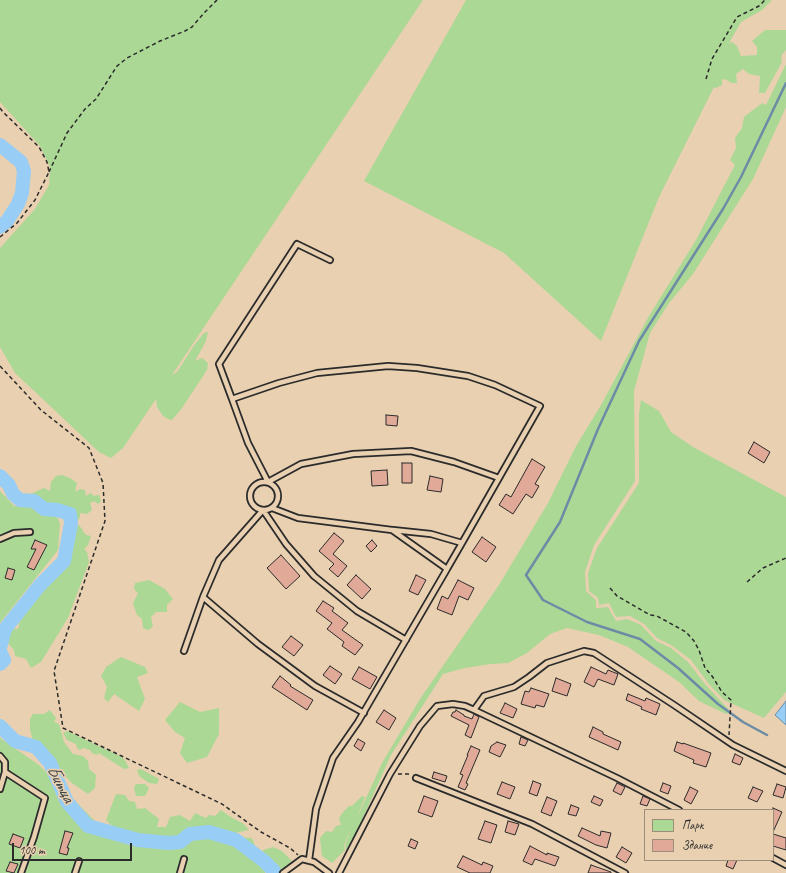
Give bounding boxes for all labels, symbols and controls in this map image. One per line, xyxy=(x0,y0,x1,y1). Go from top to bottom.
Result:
water label: Битца xyxy=(41,762,79,806)
legend xyxy=(644,809,774,861)
text: Парк xyxy=(682,817,703,833)
scale bar xyxy=(14,835,134,861)
text: Здание xyxy=(682,837,712,853)
text: 100 m xyxy=(19,842,45,858)

